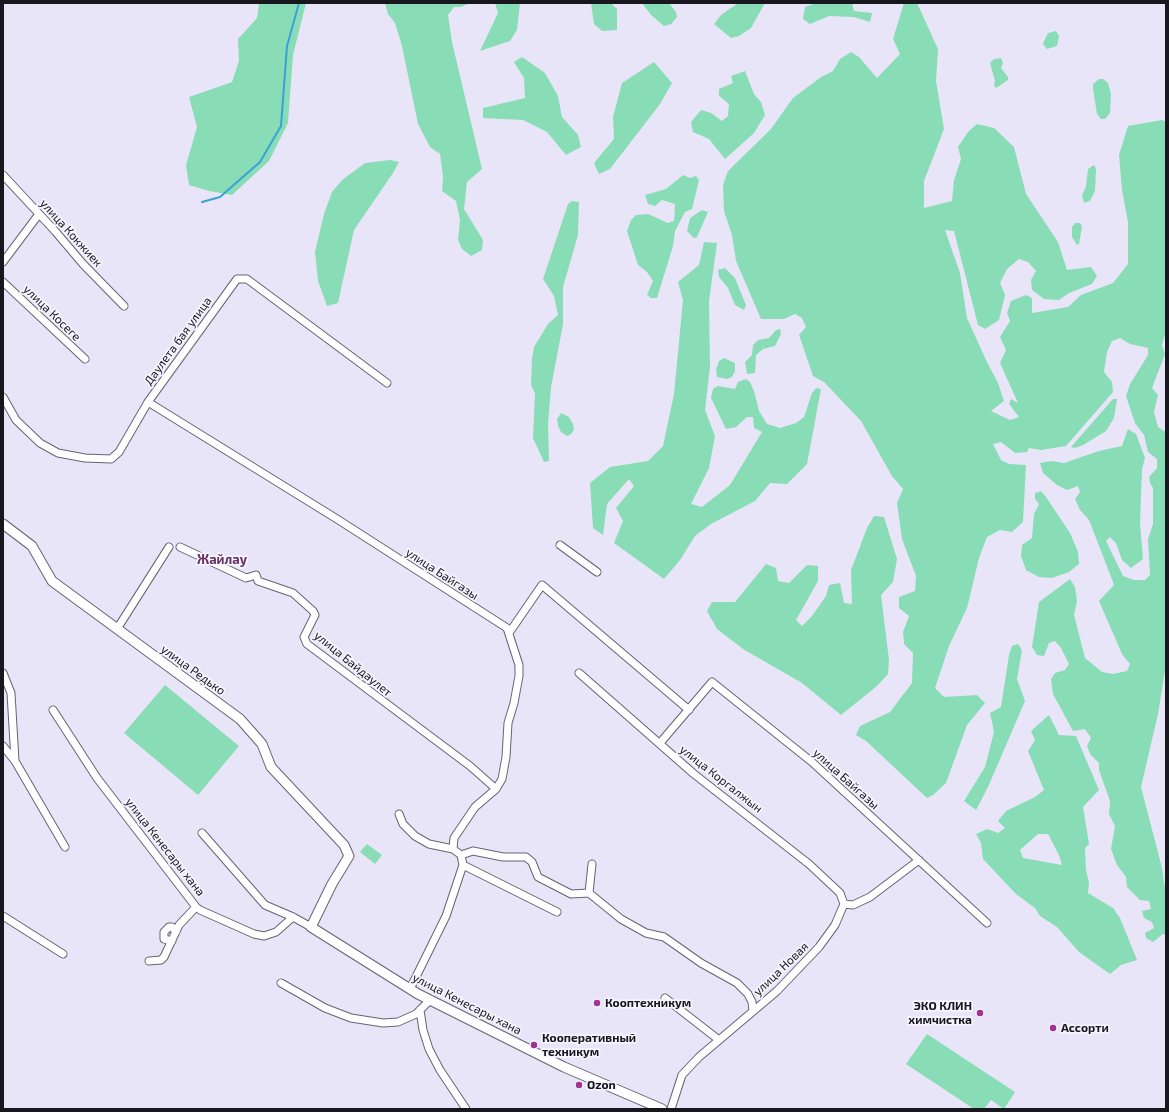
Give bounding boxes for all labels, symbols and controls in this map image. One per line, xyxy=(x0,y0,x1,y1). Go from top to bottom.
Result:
street label: улица Кокжиек xyxy=(37,196,105,270)
street label: улица Косеге xyxy=(20,282,84,344)
street label: Даулета бая улица xyxy=(141,294,215,388)
street label: улица Байгазы xyxy=(403,545,481,603)
district label: Жайлау xyxy=(197,552,247,568)
street label: улица Байдаулет xyxy=(311,628,395,700)
street label: улица Редько xyxy=(158,642,228,698)
street label: улица Коргалжын xyxy=(677,742,765,816)
street label: улица Байгазы xyxy=(810,746,882,812)
street label: улица Кенесары хана xyxy=(122,795,208,899)
street label: улица Новая xyxy=(751,939,811,999)
street label: улица Кенесары хана xyxy=(410,970,524,1038)
place label: Кооптехникум xyxy=(605,996,691,1010)
marker: Кооптехникум xyxy=(592,998,602,1008)
place label: ЭКО КЛИН химчистка xyxy=(908,999,972,1027)
marker: ЭКО КЛИН химчистка xyxy=(975,1008,985,1018)
place label: Ассорти xyxy=(1061,1021,1109,1035)
marker: Ассорти xyxy=(1048,1023,1058,1033)
place label: Кооперативный техникум xyxy=(542,1031,636,1059)
marker: Кооперативный техникум xyxy=(529,1040,539,1050)
place label: Ozon xyxy=(587,1078,616,1092)
marker: Ozon xyxy=(574,1080,584,1090)

